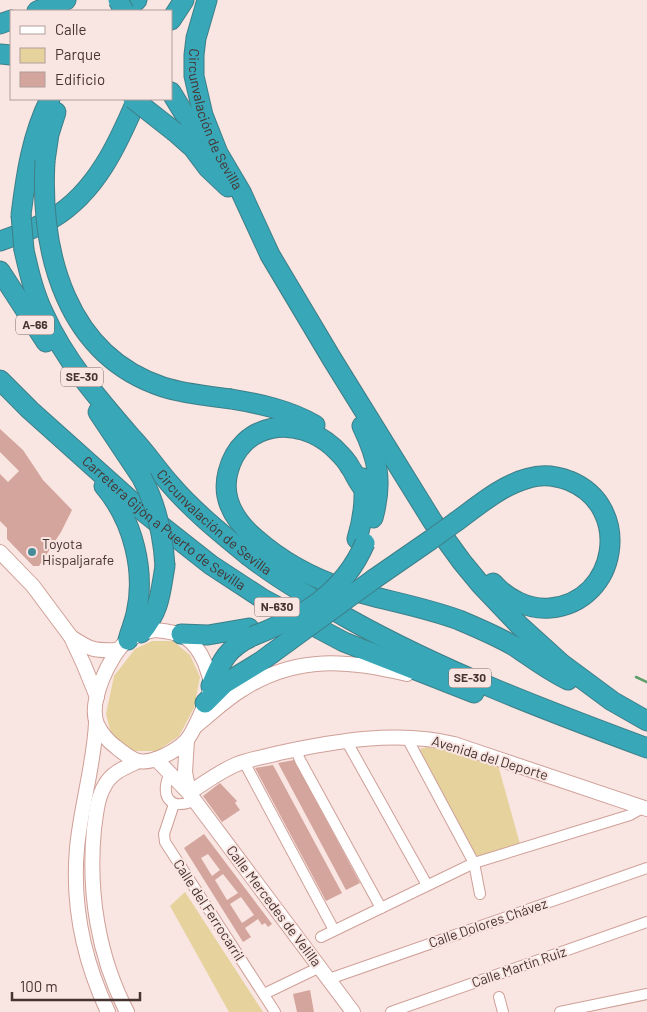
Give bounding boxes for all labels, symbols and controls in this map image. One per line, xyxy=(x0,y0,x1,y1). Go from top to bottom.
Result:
legend xyxy=(10,10,172,100)
text: Calle xyxy=(55,20,87,38)
text: Parque xyxy=(55,45,101,63)
street label: Circunvalación de Sevilla xyxy=(186,48,247,192)
text: Edificio xyxy=(55,70,105,88)
road number: A-66 xyxy=(16,316,54,334)
road number: SE-30 xyxy=(61,368,103,387)
street label: Carretera Gijón a Puerto de Sevilla xyxy=(79,452,249,593)
street label: Circunvalación de Sevilla xyxy=(153,466,275,578)
place label: Toyota Hispaljarafe xyxy=(42,535,114,568)
marker: Toyota Hispaljarafe xyxy=(26,546,38,558)
road number: N-630 xyxy=(254,598,300,616)
road number: SE-30 xyxy=(449,668,491,688)
street label: Avenida del Deporte xyxy=(430,732,550,783)
street label: Calle Mercedes de Velilla xyxy=(223,842,326,970)
street label: Calle del Ferrocarril xyxy=(170,856,249,964)
street label: Calle Dolores Chávez xyxy=(426,894,549,951)
street label: Calle Martín Ruiz xyxy=(469,942,568,991)
scale bar xyxy=(12,970,140,1002)
text: 100 m xyxy=(20,977,58,995)

